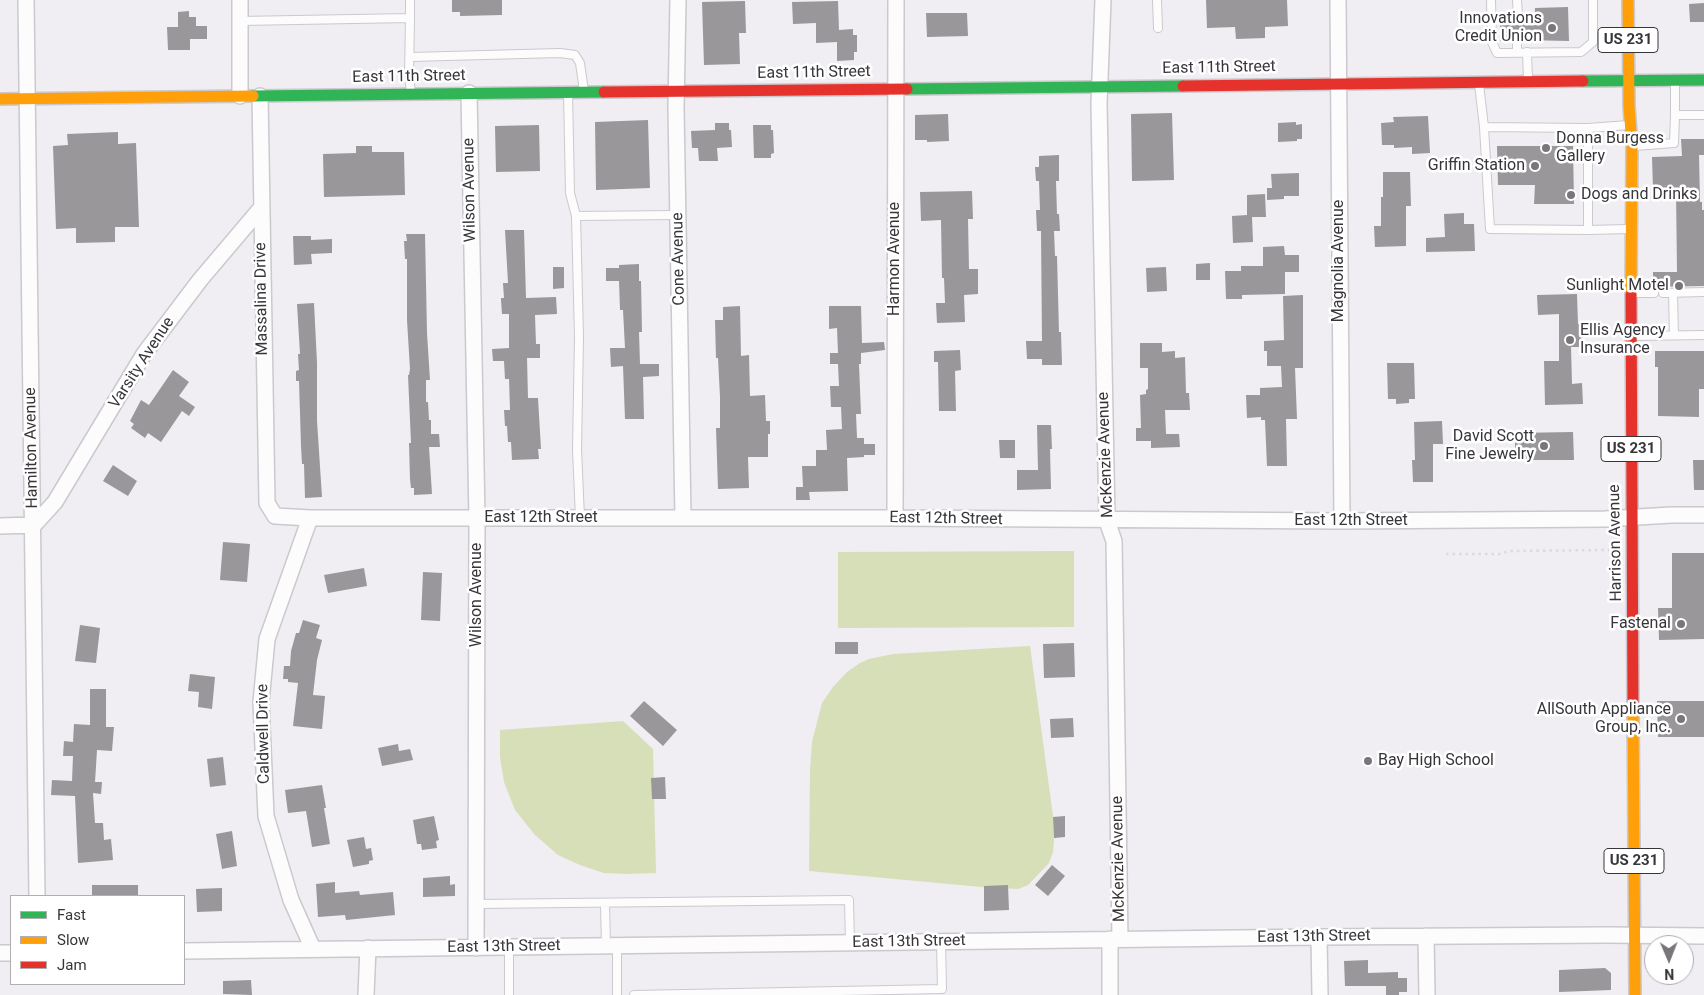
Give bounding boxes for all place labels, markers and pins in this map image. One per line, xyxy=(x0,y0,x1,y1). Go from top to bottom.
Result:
place label: Innovations Credit Union xyxy=(1455,9,1542,47)
marker: Innovations Credit Union xyxy=(1546,22,1558,34)
place label: Donna Burgess Gallery xyxy=(1556,129,1664,167)
marker: Donna Burgess Gallery xyxy=(1540,142,1552,154)
place label: Griffin Station xyxy=(1428,156,1525,176)
marker: Griffin Station xyxy=(1529,160,1541,172)
place label: Dogs and Drinks xyxy=(1581,185,1697,205)
marker: Dogs and Drinks xyxy=(1565,189,1577,201)
place label: Sunlight Motel xyxy=(1566,276,1669,296)
marker: Sunlight Motel xyxy=(1673,280,1685,292)
place label: Ellis Agency Insurance xyxy=(1580,321,1666,359)
marker: Ellis Agency Insurance xyxy=(1564,334,1576,346)
place label: David Scott Fine Jewelry xyxy=(1445,427,1534,465)
marker: David Scott Fine Jewelry xyxy=(1538,440,1550,452)
place label: Fastenal xyxy=(1610,614,1671,634)
marker: Fastenal xyxy=(1675,618,1687,630)
place label: AllSouth Appliance Group, Inc. xyxy=(1537,700,1671,738)
marker: AllSouth Appliance Group, Inc. xyxy=(1675,713,1687,725)
place label: Bay High School xyxy=(1378,751,1494,771)
marker: Bay High School xyxy=(1362,755,1374,767)

